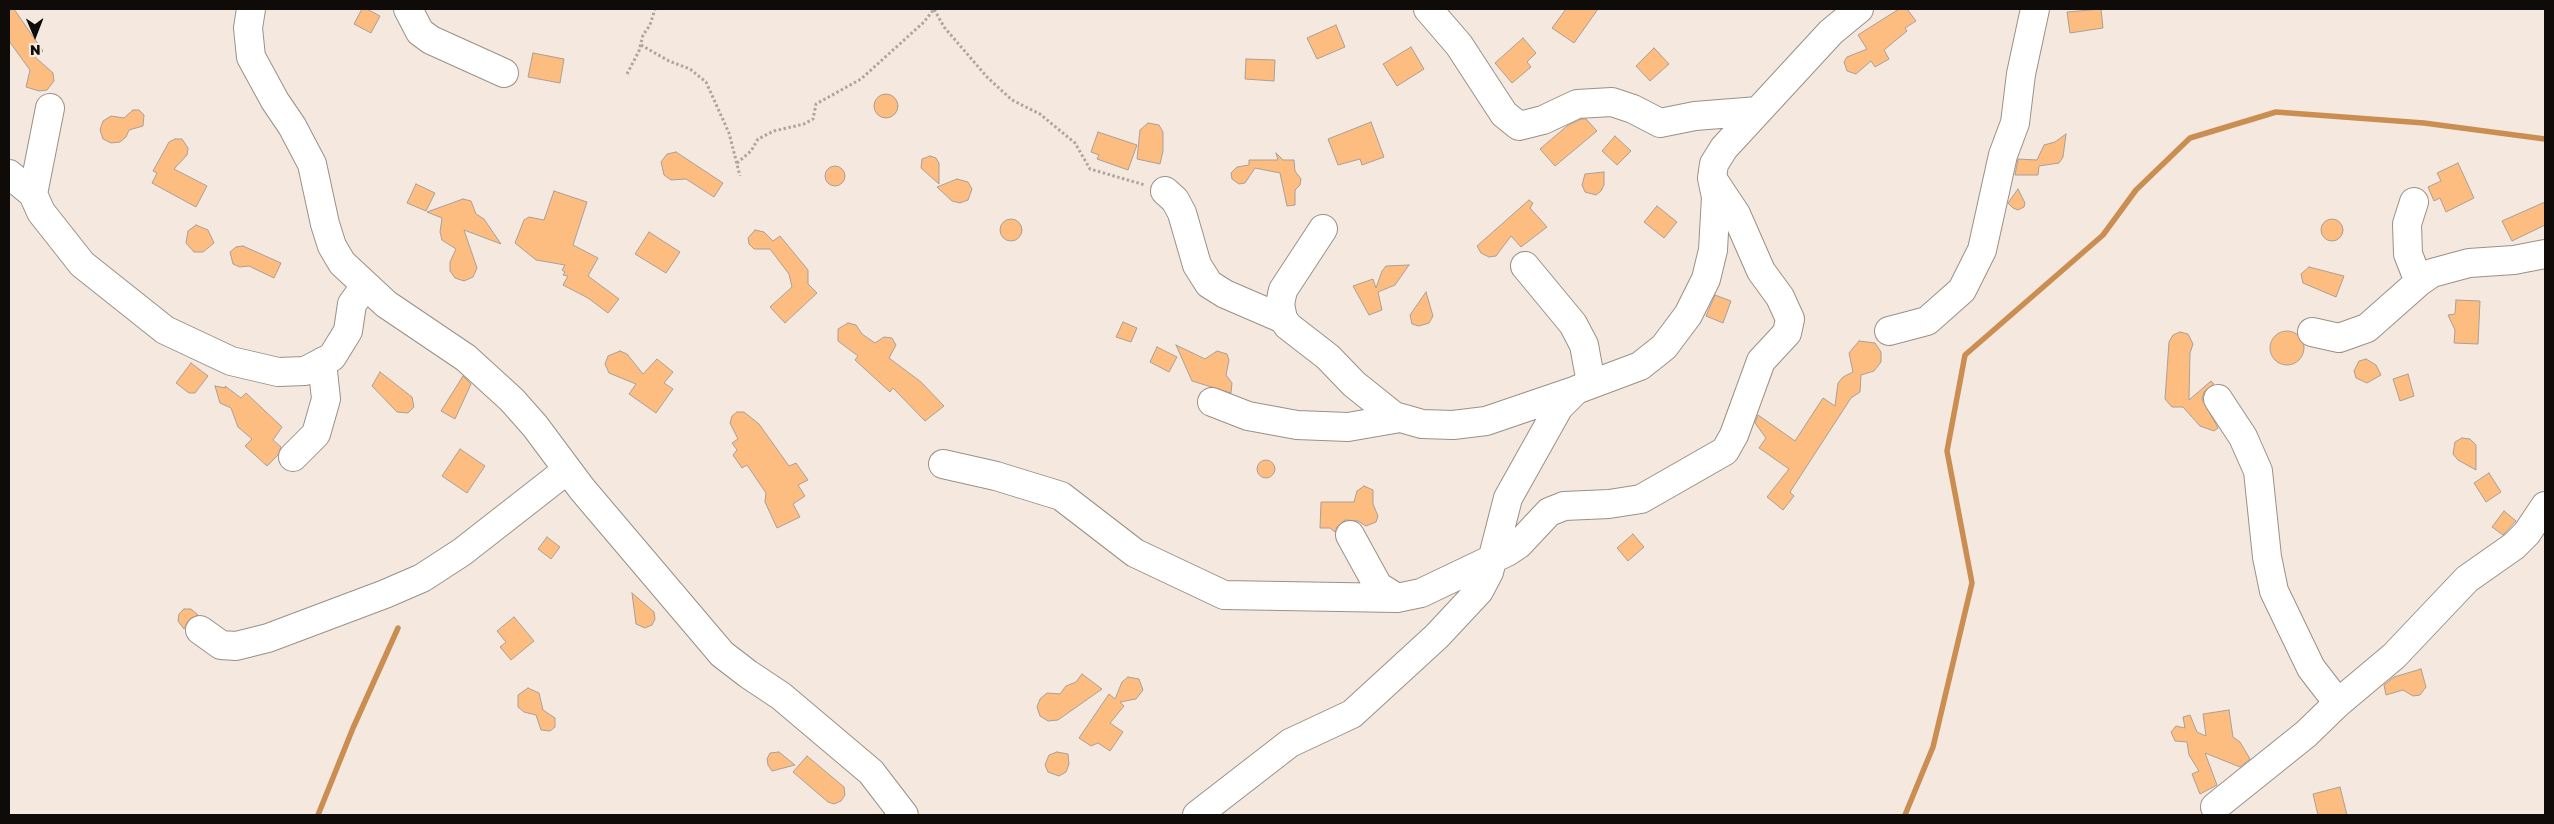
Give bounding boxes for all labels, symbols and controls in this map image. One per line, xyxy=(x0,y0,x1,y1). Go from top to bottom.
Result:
north arrow xyxy=(10,10,60,60)
text: N xyxy=(30,42,41,59)

